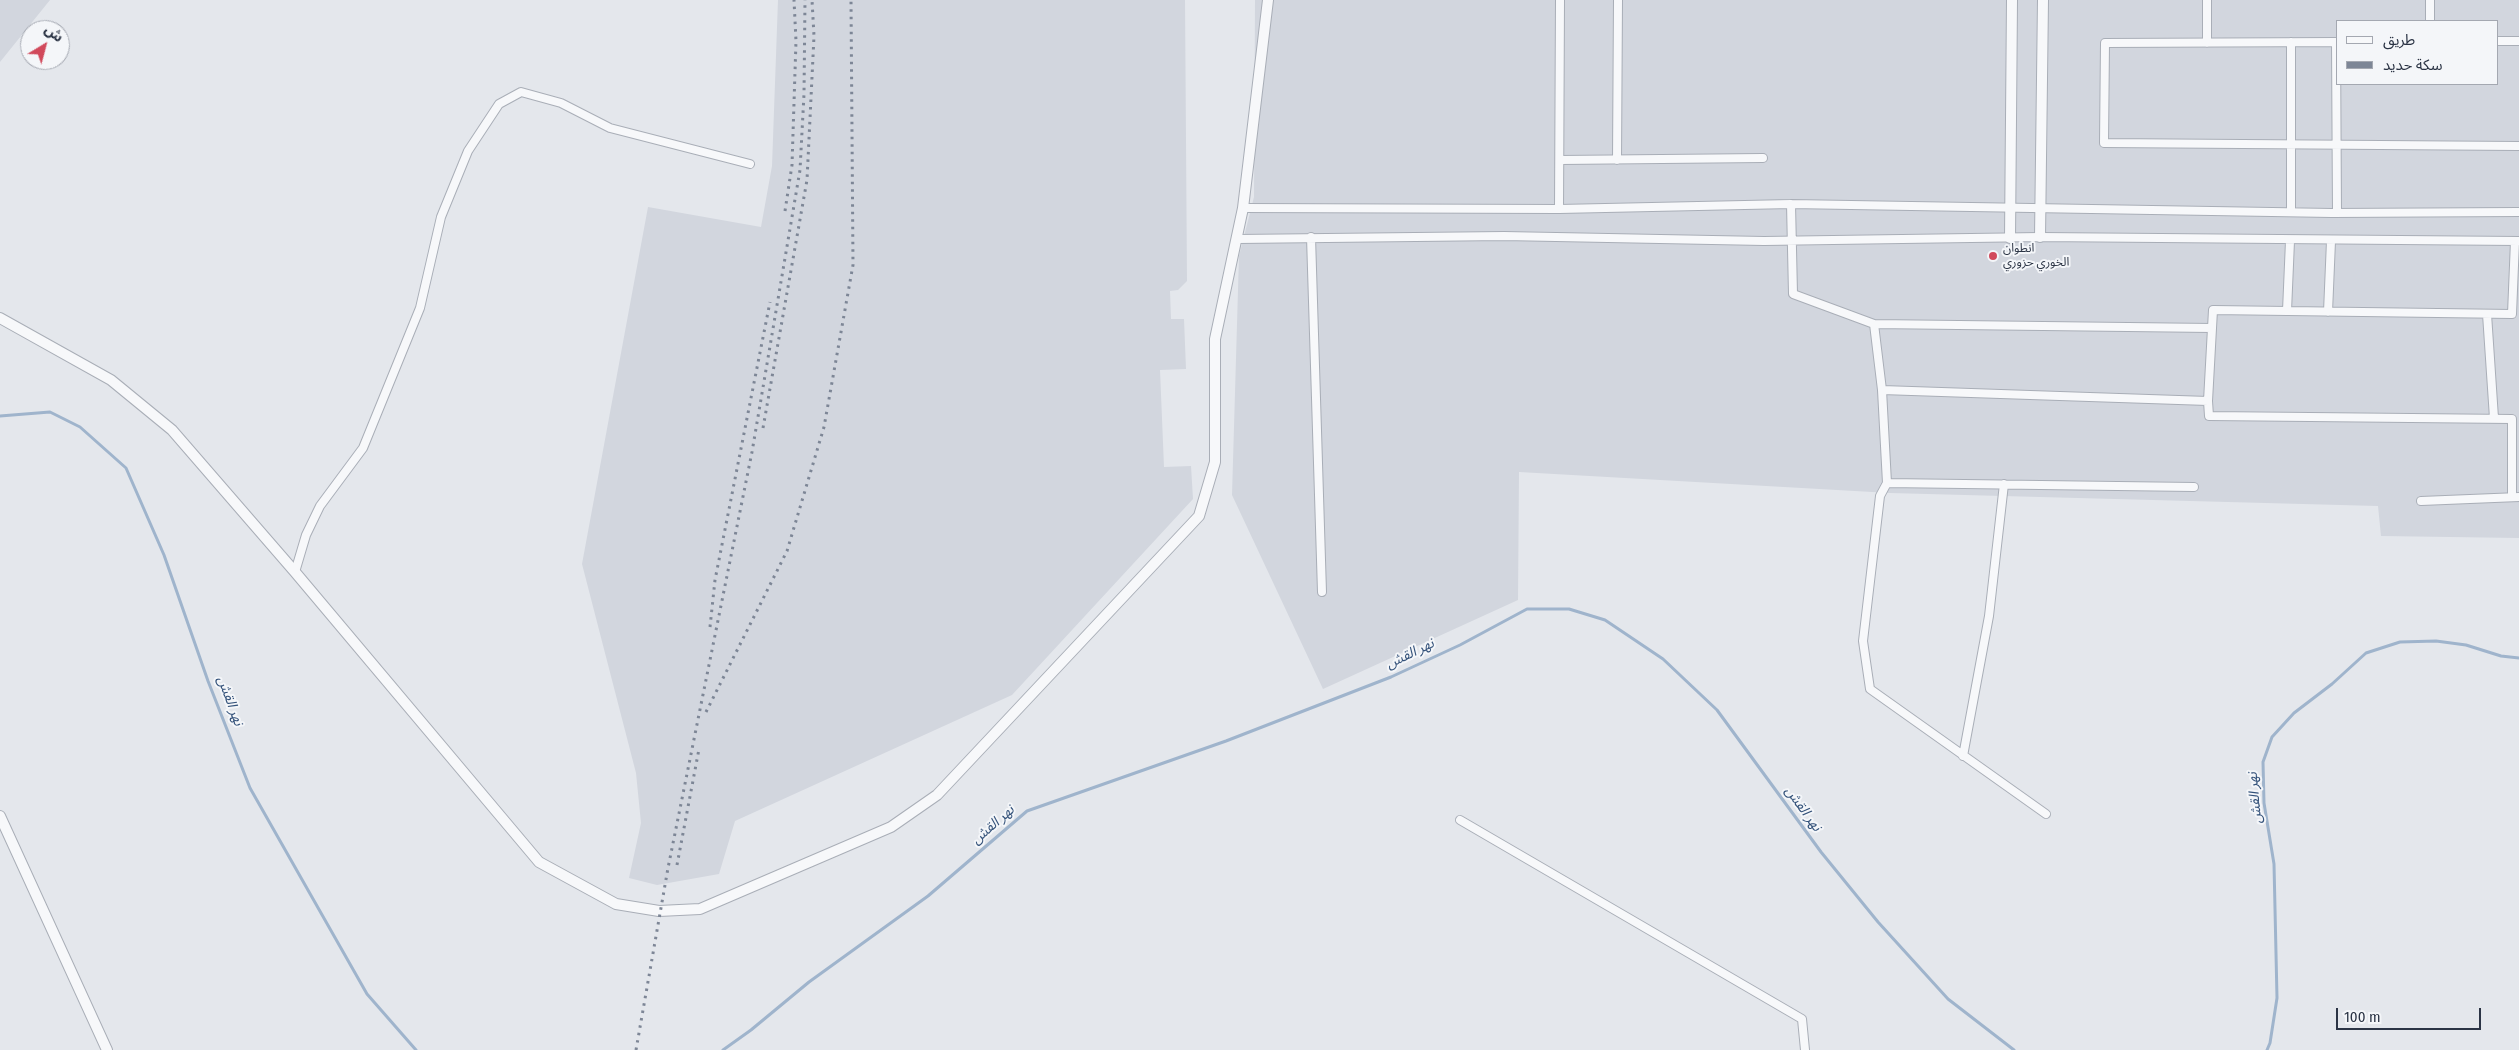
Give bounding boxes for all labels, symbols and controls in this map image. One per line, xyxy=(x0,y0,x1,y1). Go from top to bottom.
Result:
north arrow xyxy=(20,20,70,70)
legend xyxy=(2336,20,2499,85)
text: ش xyxy=(41,21,67,46)
text: طريق xyxy=(2383,31,2415,49)
text: سكة حديد xyxy=(2383,56,2442,74)
place label: انطوان الخوري حزوري xyxy=(2003,242,2069,270)
marker: انطوان الخوري حزوري xyxy=(1987,250,1999,262)
water label: نهر القش xyxy=(1383,635,1437,673)
water label: نهر القش xyxy=(213,674,247,728)
water label: نهر القش xyxy=(2244,772,2266,824)
water label: نهر القش xyxy=(1781,783,1825,835)
water label: نهر القش xyxy=(968,802,1018,848)
scale bar xyxy=(2339,998,2484,1030)
text: 100 m xyxy=(2344,1008,2381,1026)

